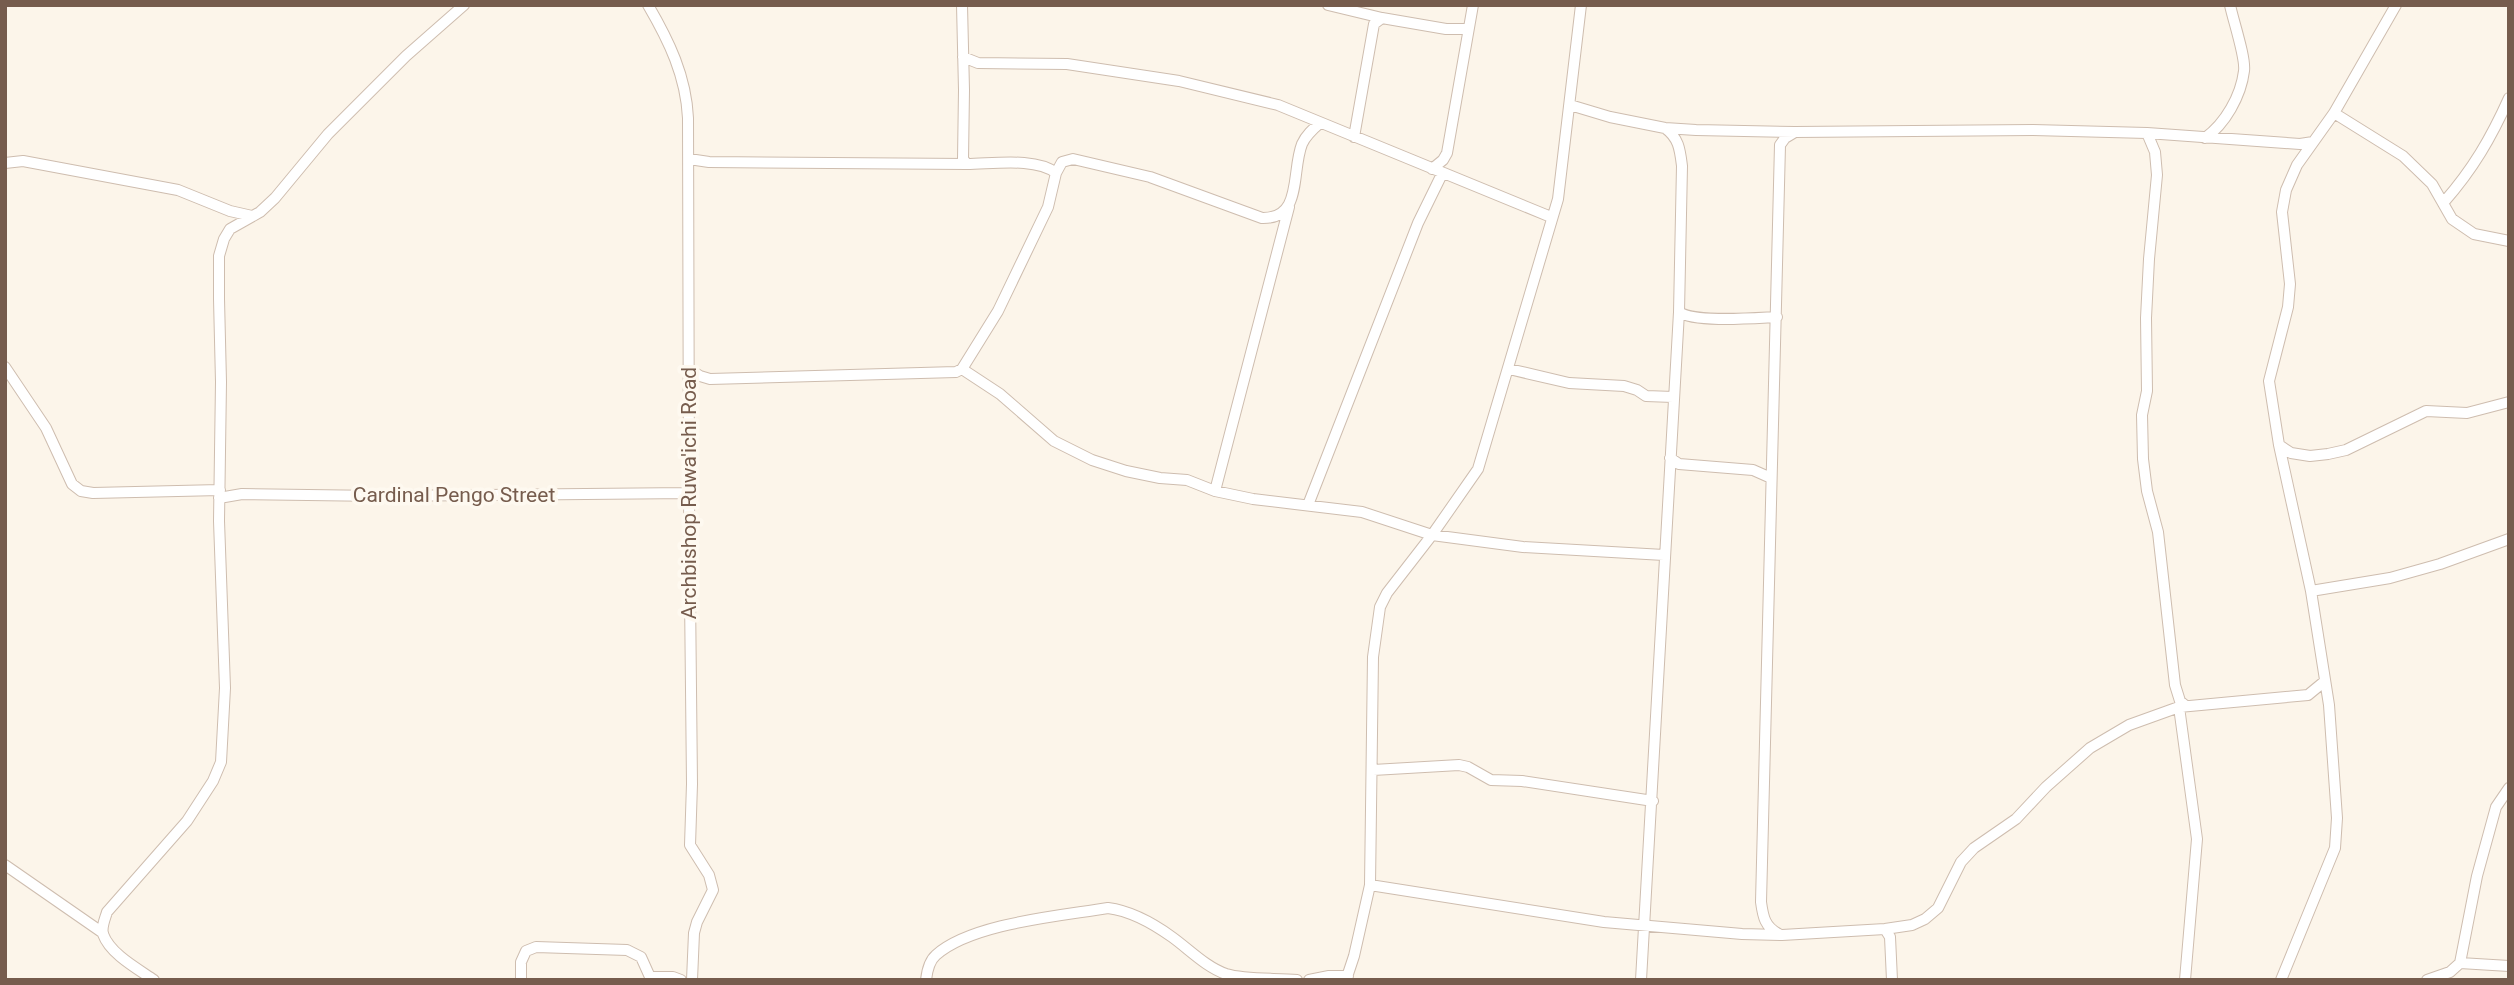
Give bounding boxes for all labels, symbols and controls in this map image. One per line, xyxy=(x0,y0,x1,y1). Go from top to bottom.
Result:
street label: Archbishop Ruwa'ichi Road xyxy=(677,367,701,619)
street label: Cardinal Pengo Street xyxy=(353,483,555,507)

